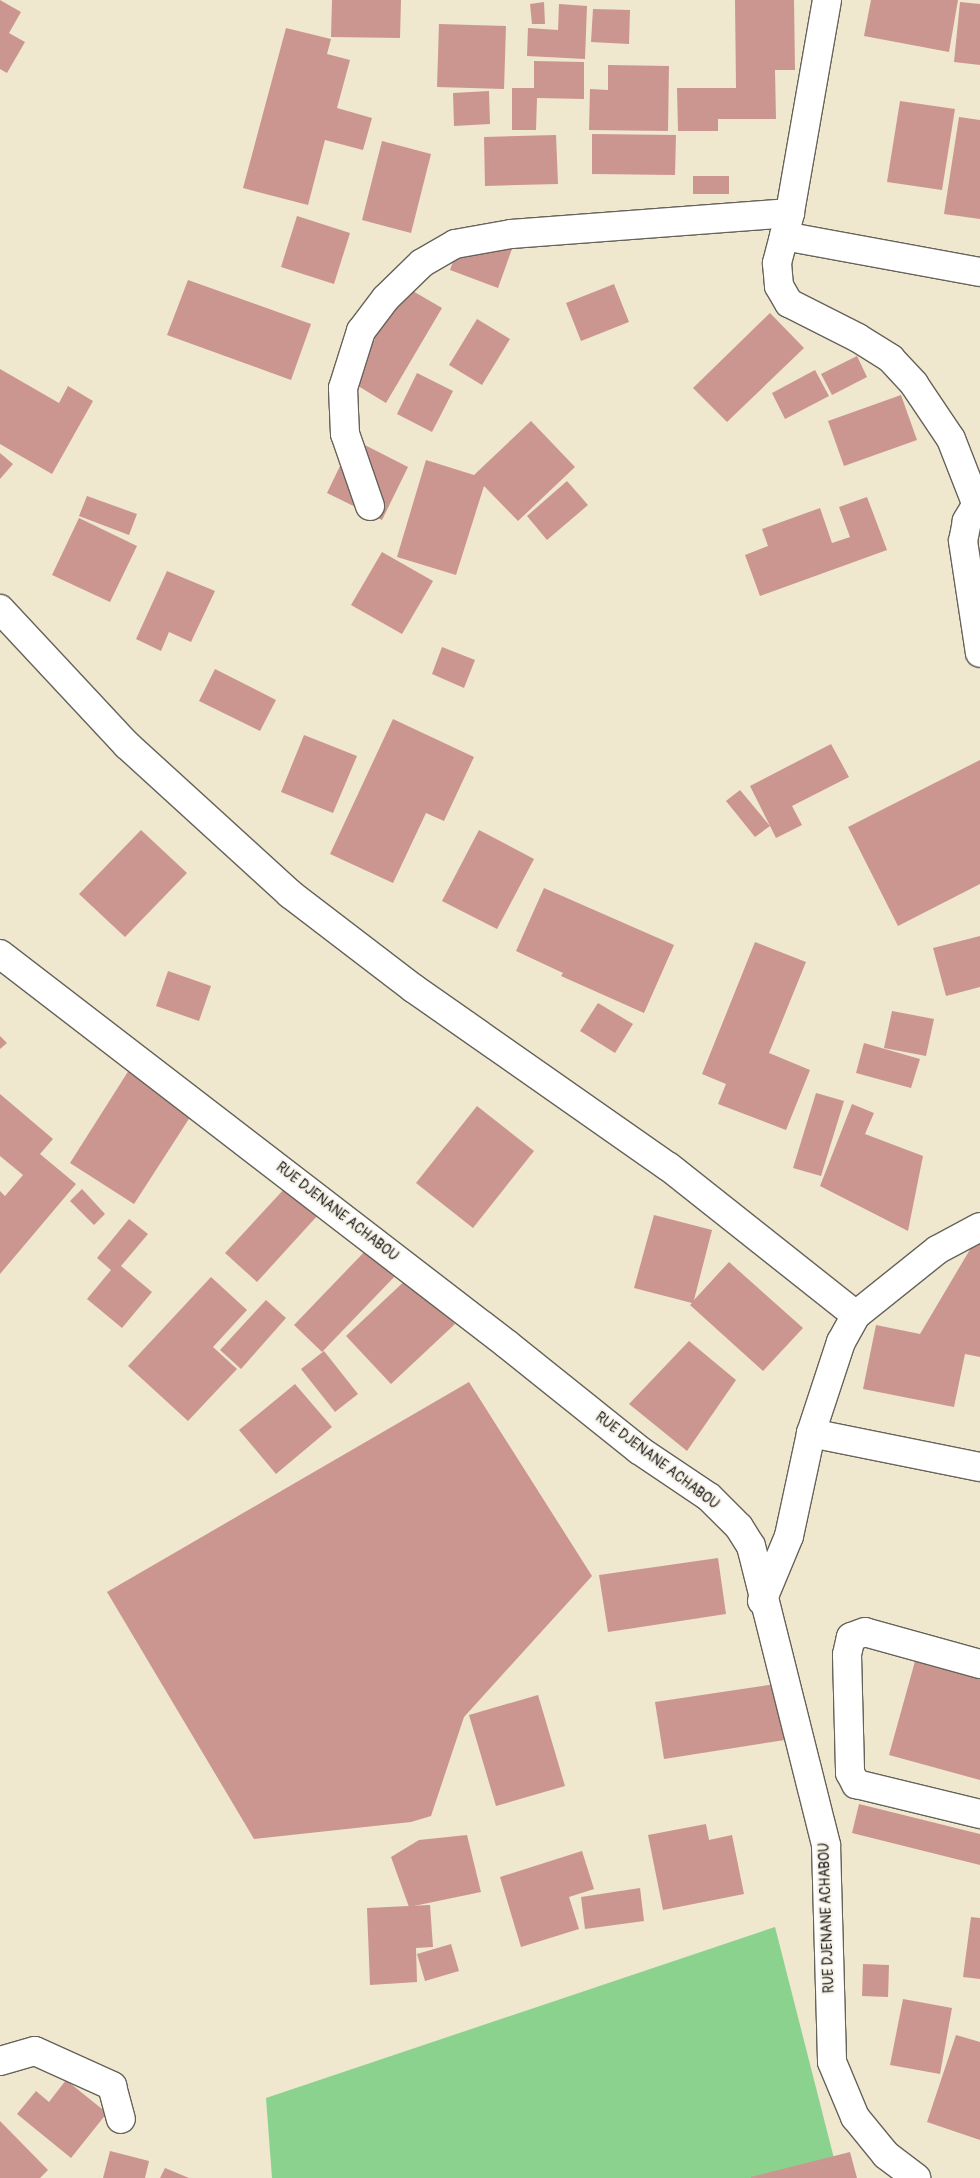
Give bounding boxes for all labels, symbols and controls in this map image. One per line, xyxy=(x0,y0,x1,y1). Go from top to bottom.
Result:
street label: RUE DJENANE ACHABOU xyxy=(273,1159,401,1265)
street label: RUE DJENANE ACHABOU xyxy=(592,1409,722,1513)
street label: RUE DJENANE ACHABOU xyxy=(816,1843,838,1993)

